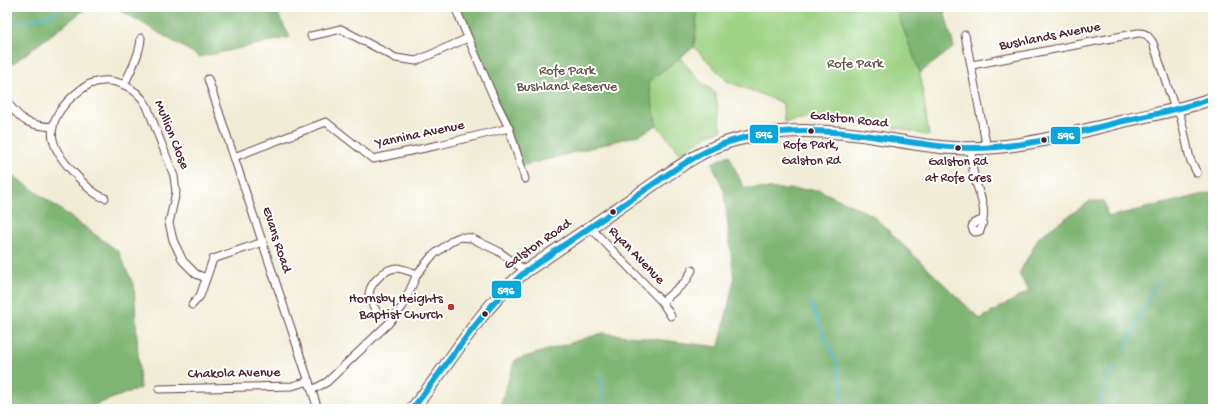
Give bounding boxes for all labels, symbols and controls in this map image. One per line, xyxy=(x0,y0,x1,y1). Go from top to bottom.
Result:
street label: Bushlands Avenue xyxy=(997,19,1103,55)
park label: Rofe Park xyxy=(827,56,885,73)
park label: Rofe Park Bushland Reserve xyxy=(516,63,618,96)
street label: Mullion Close xyxy=(149,98,193,173)
street label: Galston Road xyxy=(809,107,891,133)
street label: Yannina Avenue xyxy=(372,117,467,153)
line badge: 596 xyxy=(749,124,779,144)
marker: Rofe Park, Galston Rd xyxy=(806,126,816,136)
line badge: 596 xyxy=(1050,126,1081,145)
text: 596 xyxy=(756,130,773,142)
text: 596 xyxy=(1058,131,1075,143)
unlabelled marker xyxy=(1039,135,1049,145)
place label: Rofe Park, Galston Rd xyxy=(782,138,842,169)
marker: Galston Rd at Rofe Cres xyxy=(953,143,963,153)
place label: Galston Rd at Rofe Cres xyxy=(925,155,992,186)
street label: Evans Road xyxy=(257,205,295,277)
unlabelled marker xyxy=(608,207,618,217)
street label: Galston Road xyxy=(501,215,576,274)
street label: Ryan Avenue xyxy=(604,223,668,289)
line badge: 596 xyxy=(491,280,522,299)
text: 596 xyxy=(498,286,515,298)
place label: Hornsby Heights Baptist Church xyxy=(349,291,444,324)
marker: Hornsby Heights Baptist Church xyxy=(446,302,456,312)
unlabelled marker xyxy=(480,309,490,319)
street label: Chakola Avenue xyxy=(188,365,281,383)

